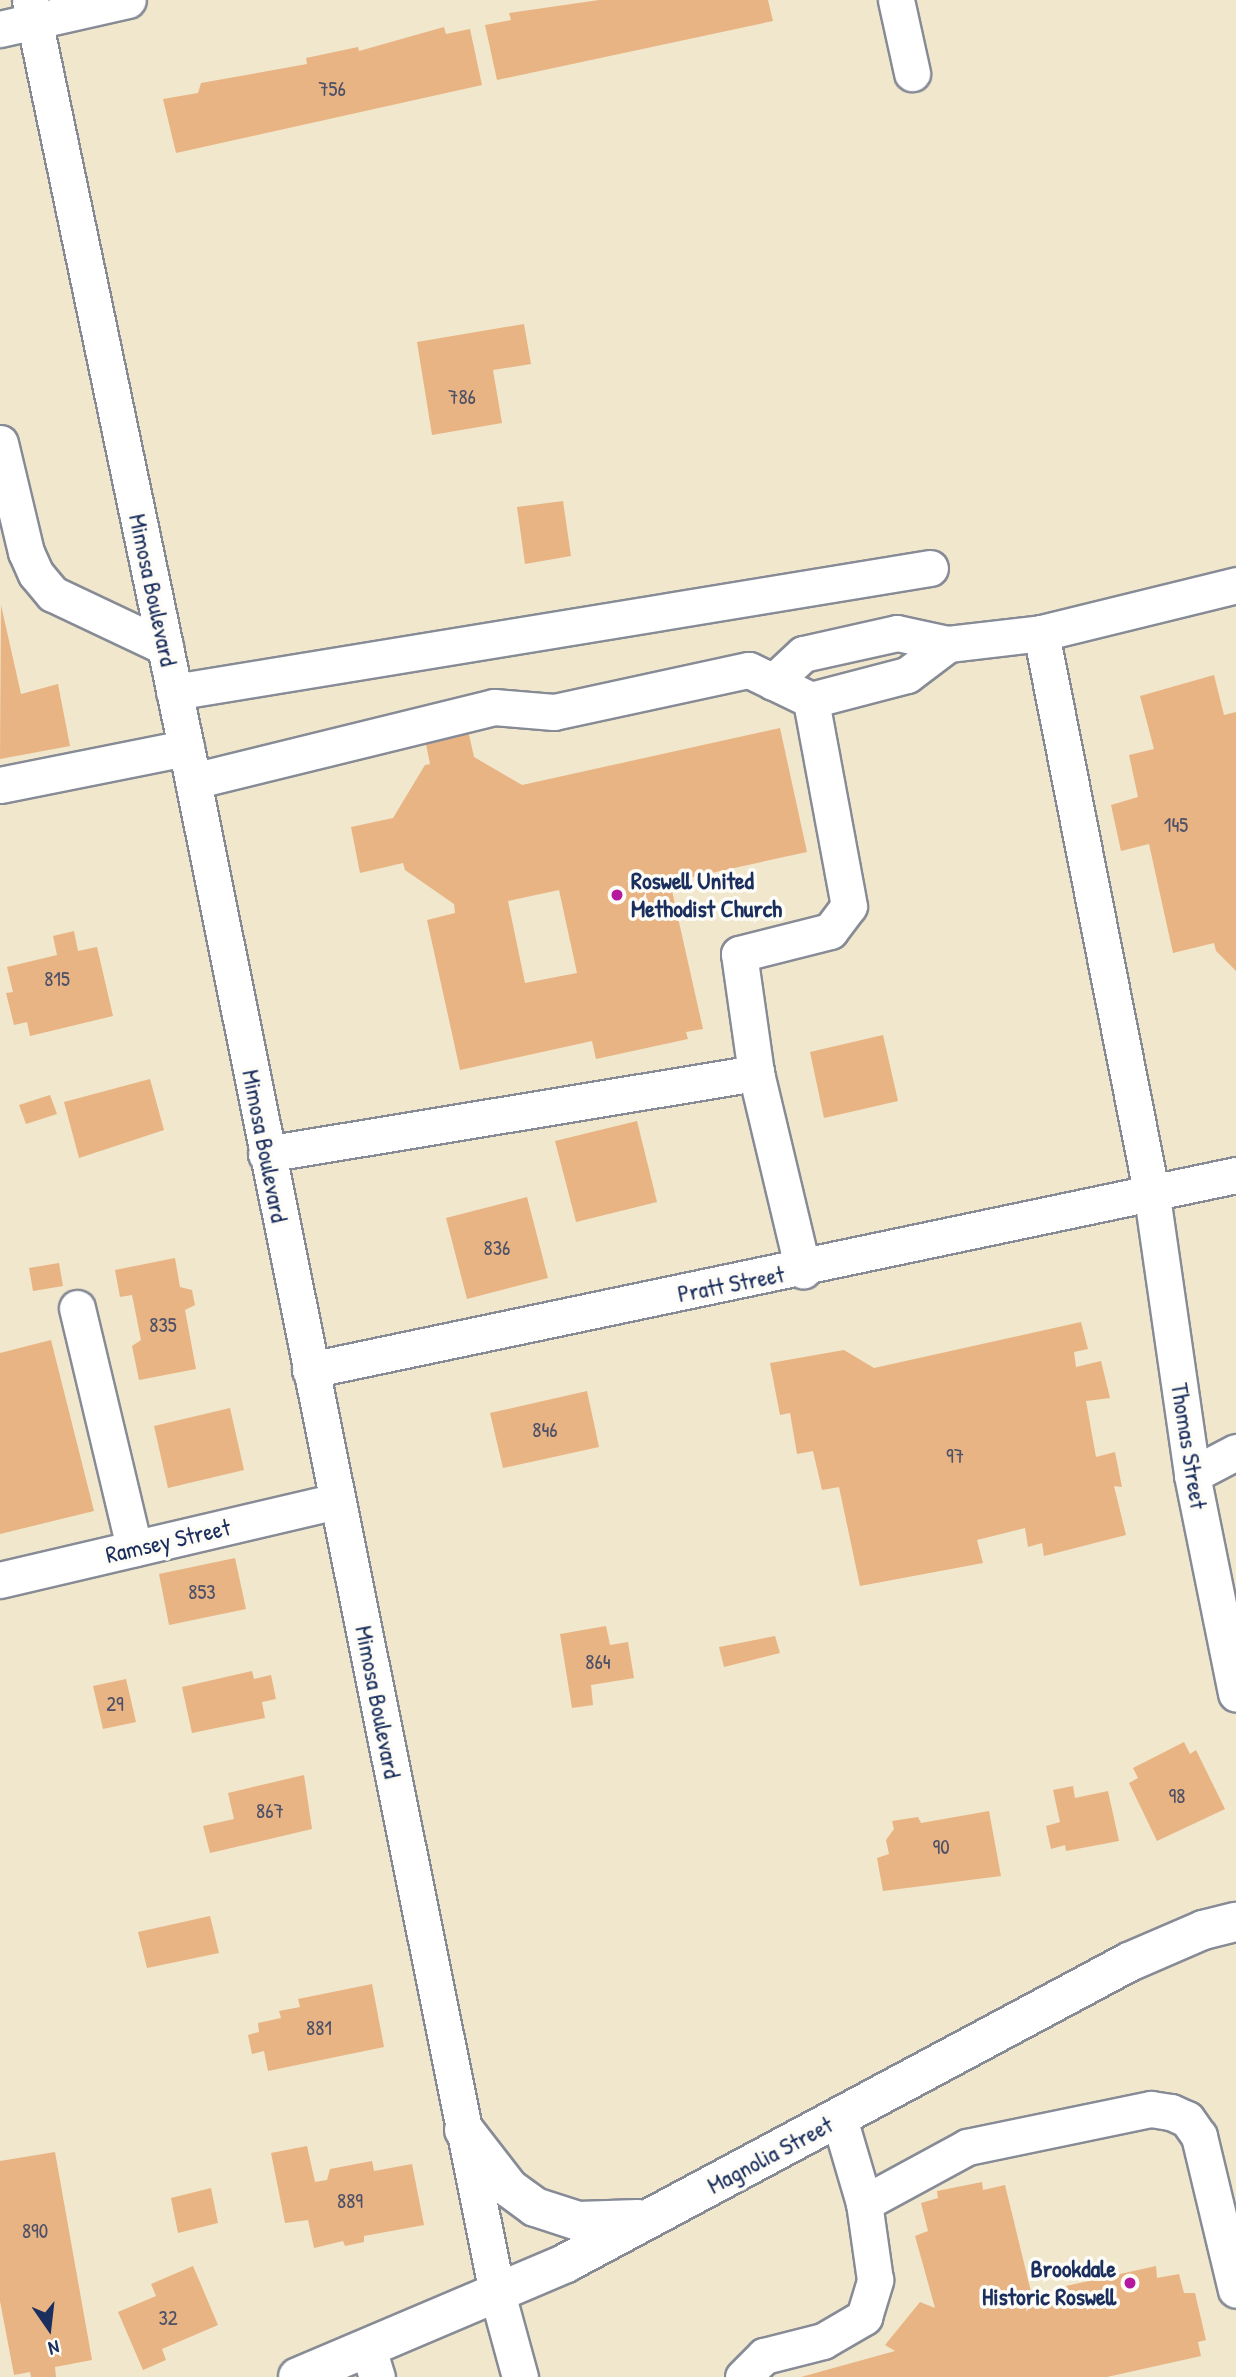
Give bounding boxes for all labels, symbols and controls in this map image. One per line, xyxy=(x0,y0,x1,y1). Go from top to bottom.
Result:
house number: 756 xyxy=(318,76,346,102)
house number: 786 xyxy=(448,384,476,410)
street label: Mimosa Boulevard xyxy=(123,511,183,669)
house number: 145 xyxy=(1164,812,1188,838)
place label: Roswell United Methodist Church xyxy=(631,867,782,923)
marker: Roswell United Methodist Church xyxy=(609,887,625,903)
house number: 815 xyxy=(44,966,70,992)
street label: Mimosa Boulevard xyxy=(236,1067,294,1225)
house number: 836 xyxy=(484,1235,510,1261)
street label: Pratt Street xyxy=(675,1260,787,1308)
house number: 835 xyxy=(149,1312,177,1338)
street label: Thomas Street xyxy=(1165,1381,1213,1511)
house number: 846 xyxy=(532,1417,558,1443)
house number: 97 xyxy=(946,1443,964,1469)
street label: Ramsey Street xyxy=(103,1513,233,1569)
house number: 853 xyxy=(188,1579,216,1605)
street label: Mimosa Boulevard xyxy=(349,1623,407,1781)
house number: 864 xyxy=(585,1649,611,1675)
house number: 29 xyxy=(106,1691,124,1717)
house number: 98 xyxy=(1169,1783,1185,1809)
house number: 867 xyxy=(256,1798,284,1824)
house number: 90 xyxy=(932,1834,950,1860)
house number: 881 xyxy=(306,2015,332,2041)
street label: Magnolia Street xyxy=(703,2110,837,2200)
house number: 889 xyxy=(337,2188,363,2214)
house number: 890 xyxy=(22,2218,48,2244)
place label: Brookdale Historic Roswell xyxy=(982,2255,1116,2311)
marker: Brookdale Historic Roswell xyxy=(1122,2275,1138,2291)
north arrow xyxy=(14,2293,84,2363)
house number: 32 xyxy=(158,2305,178,2331)
text: N xyxy=(46,2335,62,2362)

